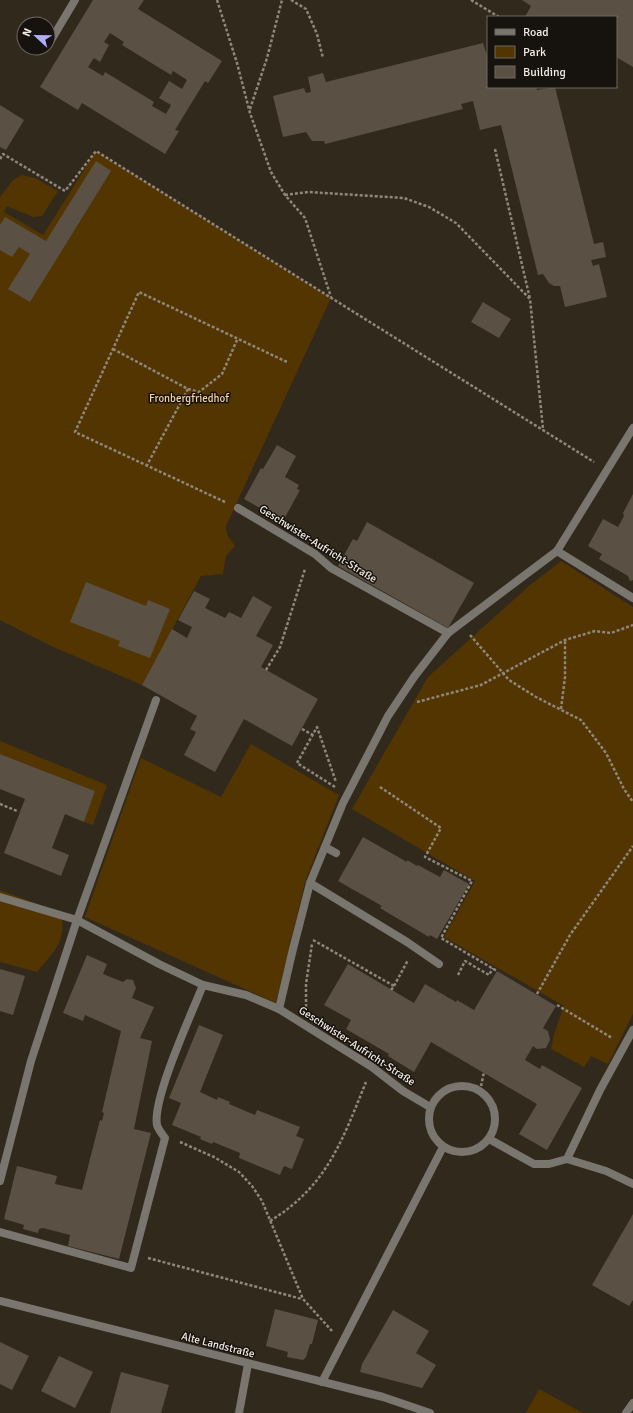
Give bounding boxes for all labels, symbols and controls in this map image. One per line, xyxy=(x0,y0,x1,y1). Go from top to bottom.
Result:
north arrow xyxy=(16,16,56,56)
legend xyxy=(487,16,617,88)
text: Road xyxy=(523,25,549,40)
text: N xyxy=(20,26,35,38)
text: Park xyxy=(523,45,546,60)
text: Building xyxy=(523,65,566,80)
park label: Fronbergfriedhof xyxy=(149,392,230,405)
street label: Geschwister-Aufricht-Straße xyxy=(257,502,379,586)
street label: Geschwister-Aufricht-Straße xyxy=(296,1004,418,1088)
street label: Alte Landstraße xyxy=(180,1330,256,1360)

